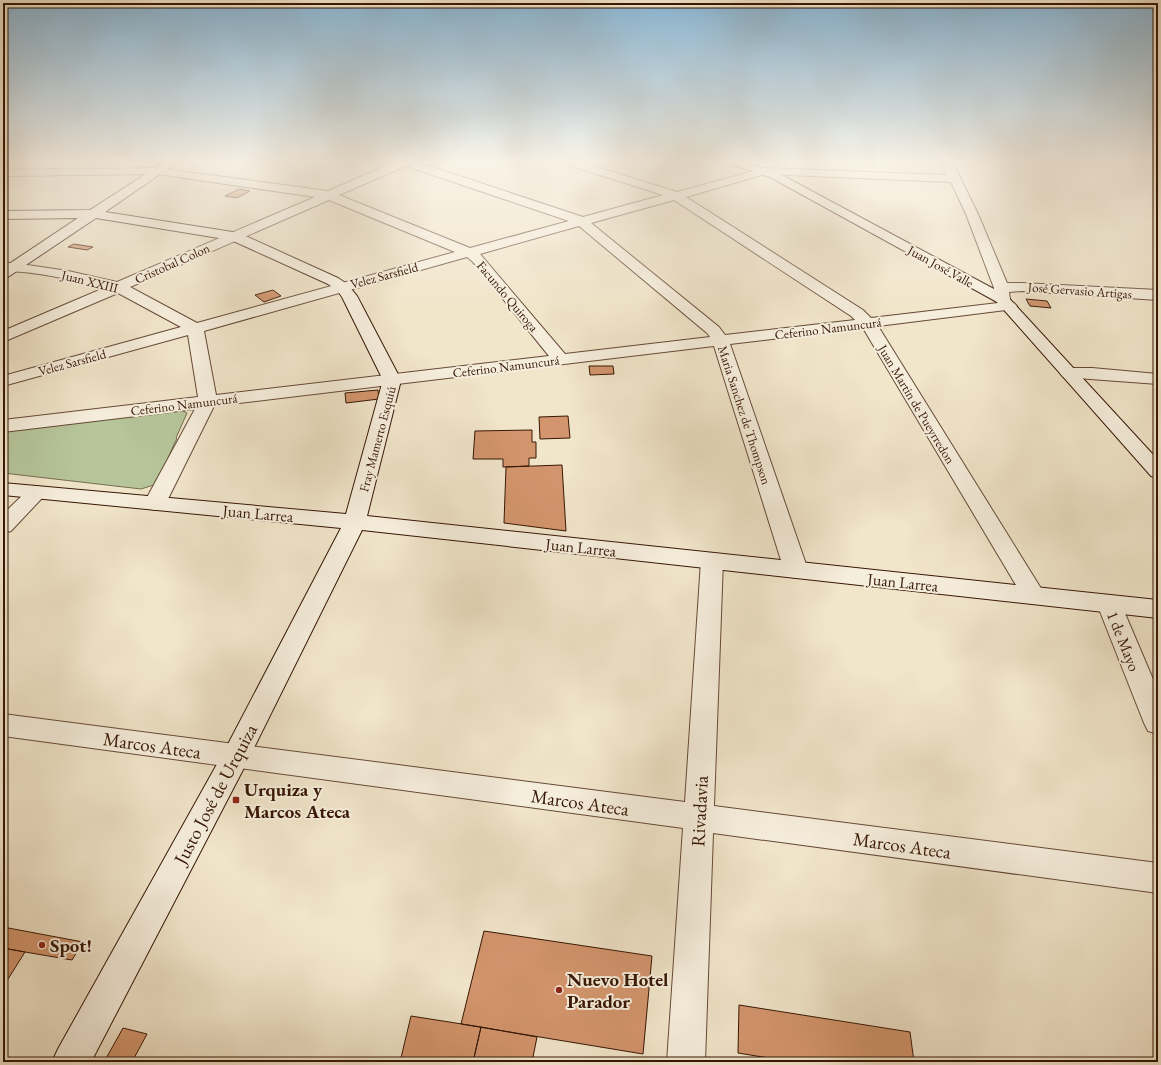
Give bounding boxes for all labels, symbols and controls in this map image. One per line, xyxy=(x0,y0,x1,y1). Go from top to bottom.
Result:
street label: Cristobal Colon xyxy=(132,239,213,288)
street label: Juan José Valle xyxy=(904,241,977,291)
street label: Facundo Quiroga xyxy=(473,257,543,336)
street label: Velez Sarsfield xyxy=(348,258,420,293)
street label: Juan XXIII xyxy=(59,266,120,297)
street label: José Gervasio Artigas xyxy=(1026,278,1133,303)
street label: Ceferino Namuncurá xyxy=(774,313,883,343)
street label: Juan Martin de Pueyrredon xyxy=(874,341,959,467)
street label: Maria Sanchez de Thompson xyxy=(714,344,775,487)
street label: Velez Sarsfield xyxy=(36,345,108,380)
street label: Ceferino Namuncurá xyxy=(452,351,561,381)
street label: Fray Mamerto Esquiú xyxy=(355,384,400,494)
street label: Ceferino Namuncurá xyxy=(130,389,239,419)
street label: Juan Larrea xyxy=(220,500,295,527)
street label: Juan Larrea xyxy=(543,533,618,562)
street label: Juan Larrea xyxy=(865,568,940,597)
street label: 1 de Mayo xyxy=(1102,608,1145,675)
street label: Justo José de Urquiza xyxy=(167,719,263,871)
street label: Marcos Ateca xyxy=(101,726,203,765)
street label: Rivadavia xyxy=(685,774,714,847)
place label: Urquiza y Marcos Ateca xyxy=(244,777,351,824)
street label: Marcos Ateca xyxy=(529,783,631,822)
marker: Urquiza y Marcos Ateca xyxy=(231,795,241,805)
street label: Marcos Ateca xyxy=(851,826,953,865)
place label: Spot! xyxy=(50,933,92,958)
marker: Spot! xyxy=(37,940,47,950)
place label: Nuevo Hotel Parador xyxy=(567,967,669,1014)
marker: Nuevo Hotel Parador xyxy=(554,985,564,995)

